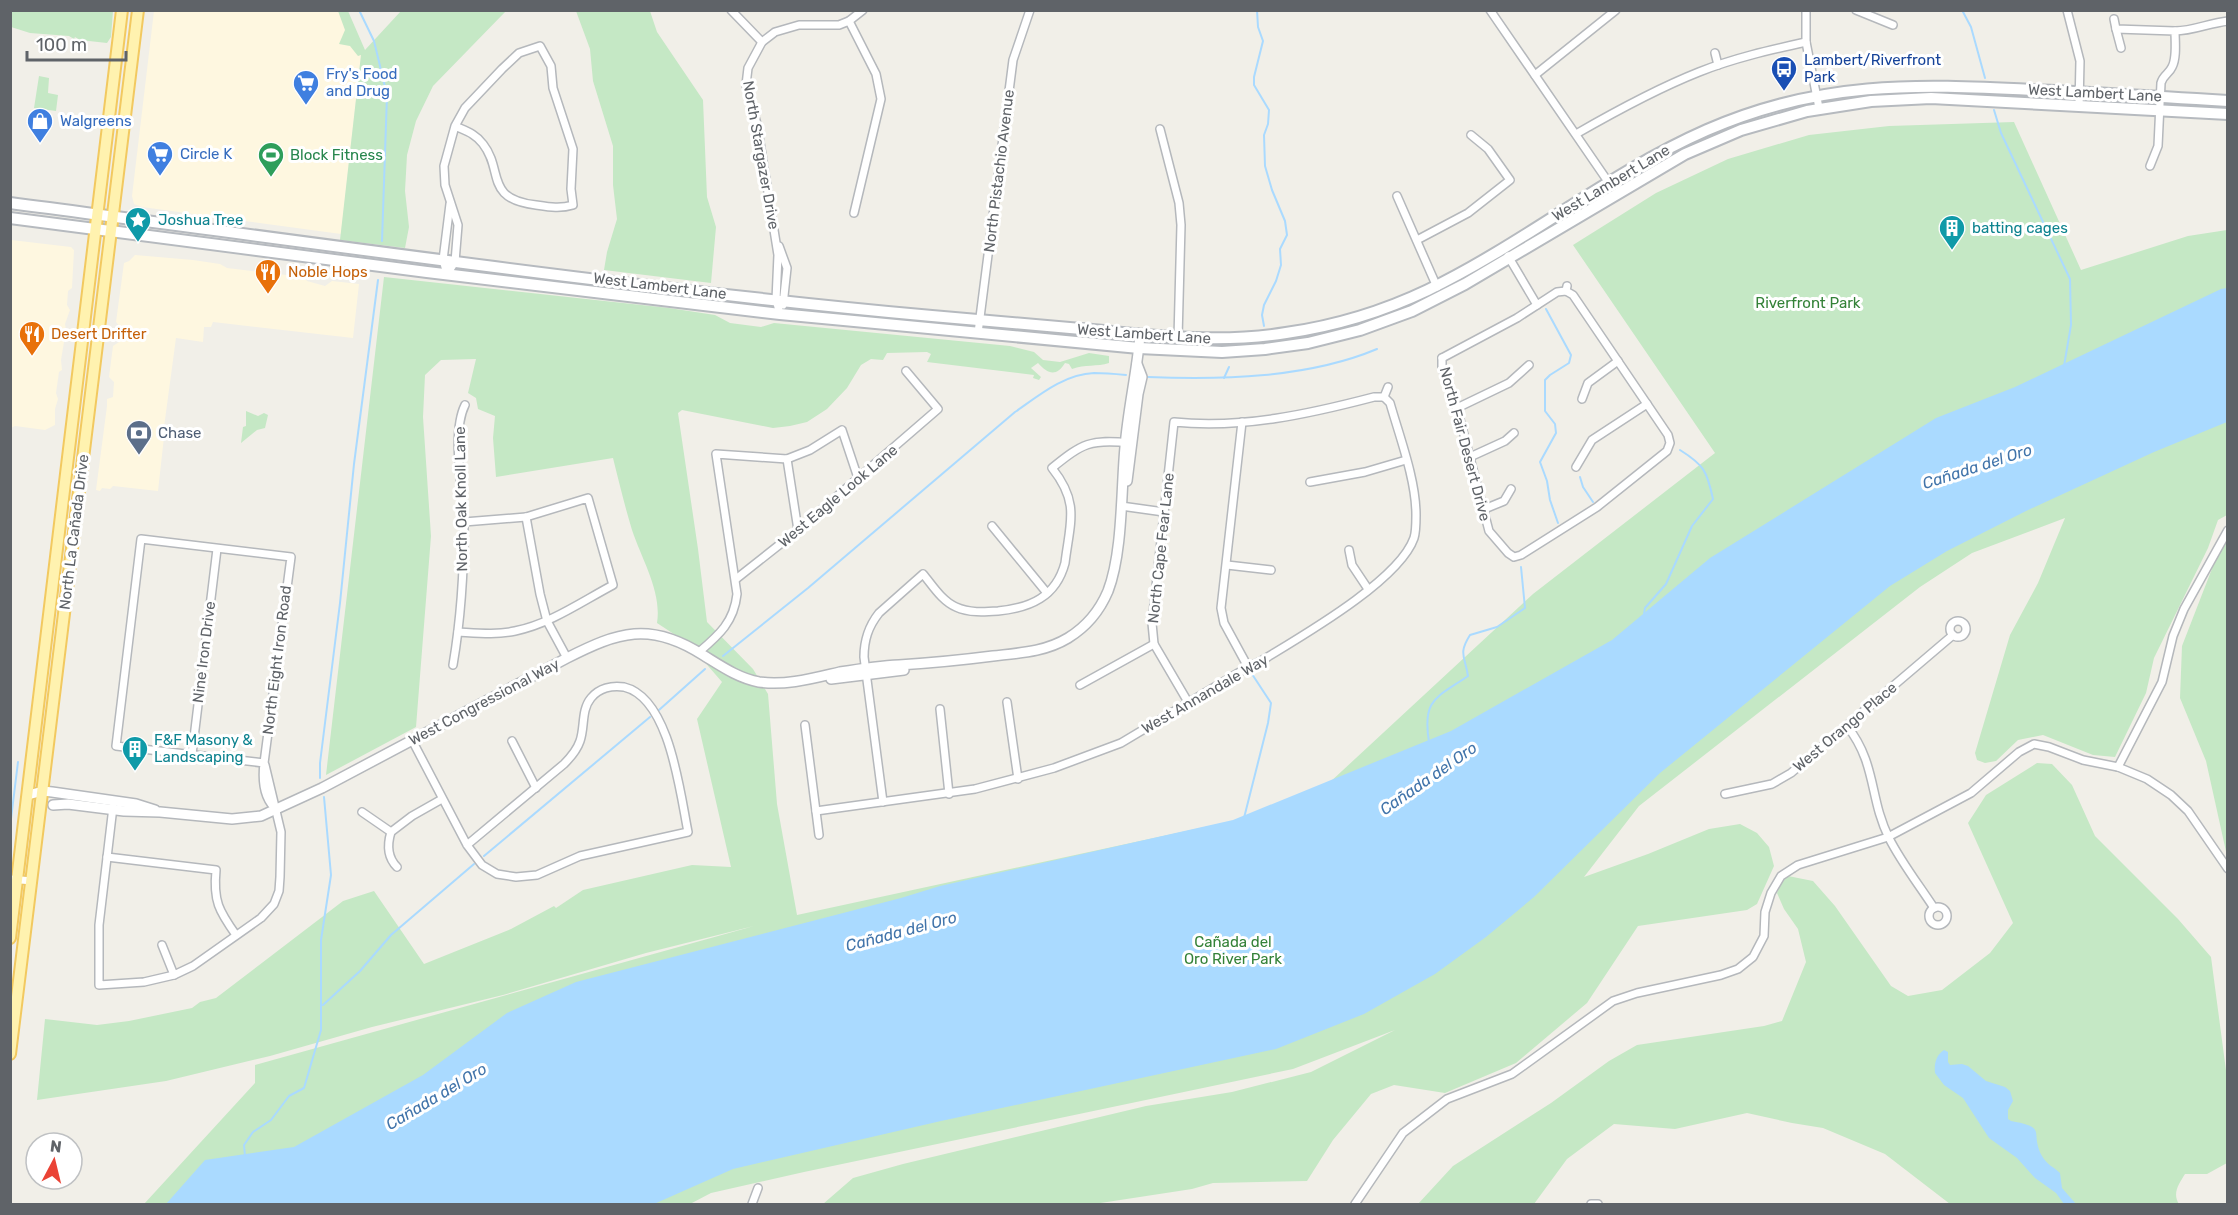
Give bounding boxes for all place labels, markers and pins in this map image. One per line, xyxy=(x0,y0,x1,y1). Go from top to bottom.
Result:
place label: Lambert/Riverfront Park xyxy=(1804,51,1941,86)
bus stop icon: Lambert/Riverfront Park xyxy=(1769,54,1799,92)
place label: Fry's Food and Drug xyxy=(326,65,398,100)
supermarket icon: Fry's Food and Drug xyxy=(291,68,321,106)
shop icon: Walgreens xyxy=(25,106,55,144)
place label: Walgreens xyxy=(60,112,132,130)
supermarket icon: Circle K xyxy=(145,139,175,177)
sports icon: Block Fitness xyxy=(256,140,286,178)
place label: Circle K xyxy=(180,145,232,163)
place label: Block Fitness xyxy=(290,146,383,164)
place icon: Joshua Tree xyxy=(123,205,153,243)
place label: Joshua Tree xyxy=(158,211,243,229)
building icon: batting cages xyxy=(1937,213,1967,251)
place label: batting cages xyxy=(1972,219,2068,237)
restaurant icon: Noble Hops xyxy=(253,257,283,295)
place label: Noble Hops xyxy=(288,263,368,281)
restaurant icon: Desert Drifter xyxy=(17,319,47,357)
place label: Desert Drifter xyxy=(51,325,147,343)
bank icon: Chase xyxy=(124,418,154,456)
place label: Chase xyxy=(158,424,201,442)
place label: F&F Masony & Landscaping xyxy=(154,731,253,766)
building icon: F&F Masony & Landscaping xyxy=(120,734,150,772)

